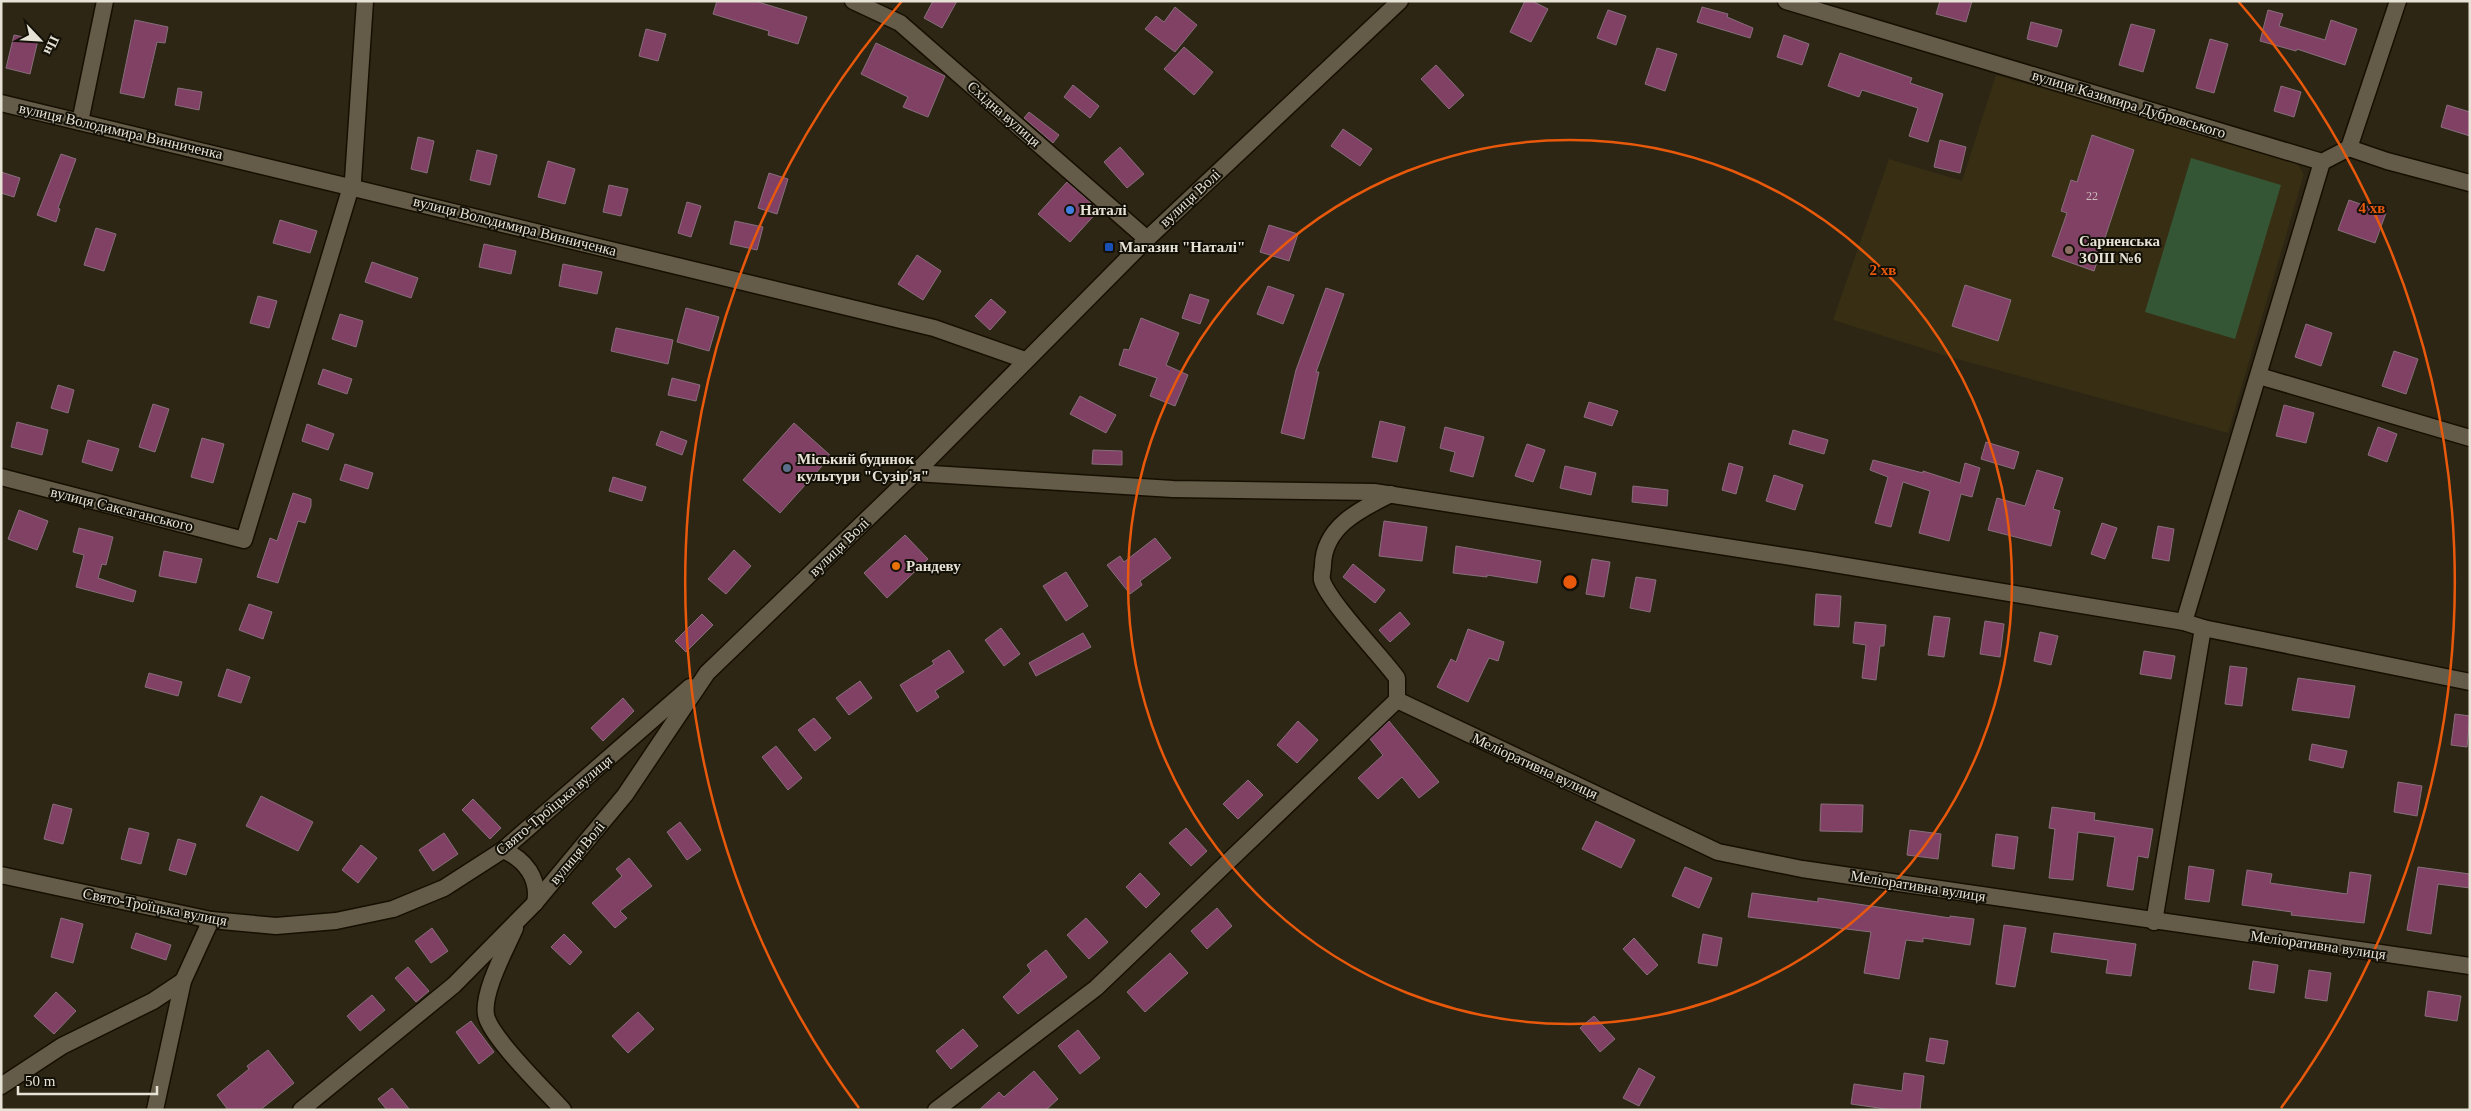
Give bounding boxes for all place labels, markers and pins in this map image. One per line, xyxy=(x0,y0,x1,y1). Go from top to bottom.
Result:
place label: Наталі xyxy=(1080,202,1127,218)
marker: Наталі xyxy=(1064,204,1076,216)
place label: Сарненська ЗОШ №6 xyxy=(2079,233,2161,266)
place label: Магазин "Наталі" xyxy=(1119,239,1245,255)
marker: Магазин "Наталі" xyxy=(1103,241,1115,253)
marker: Сарненська ЗОШ №6 xyxy=(2063,244,2075,256)
place label: Міський будинок культури "Сузір'я" xyxy=(797,451,929,484)
marker: Міський будинок культури "Сузір'я" xyxy=(781,462,793,474)
place label: Рандеву xyxy=(906,558,961,574)
marker: Рандеву xyxy=(890,560,902,572)
centre of rings xyxy=(1561,573,1579,591)

